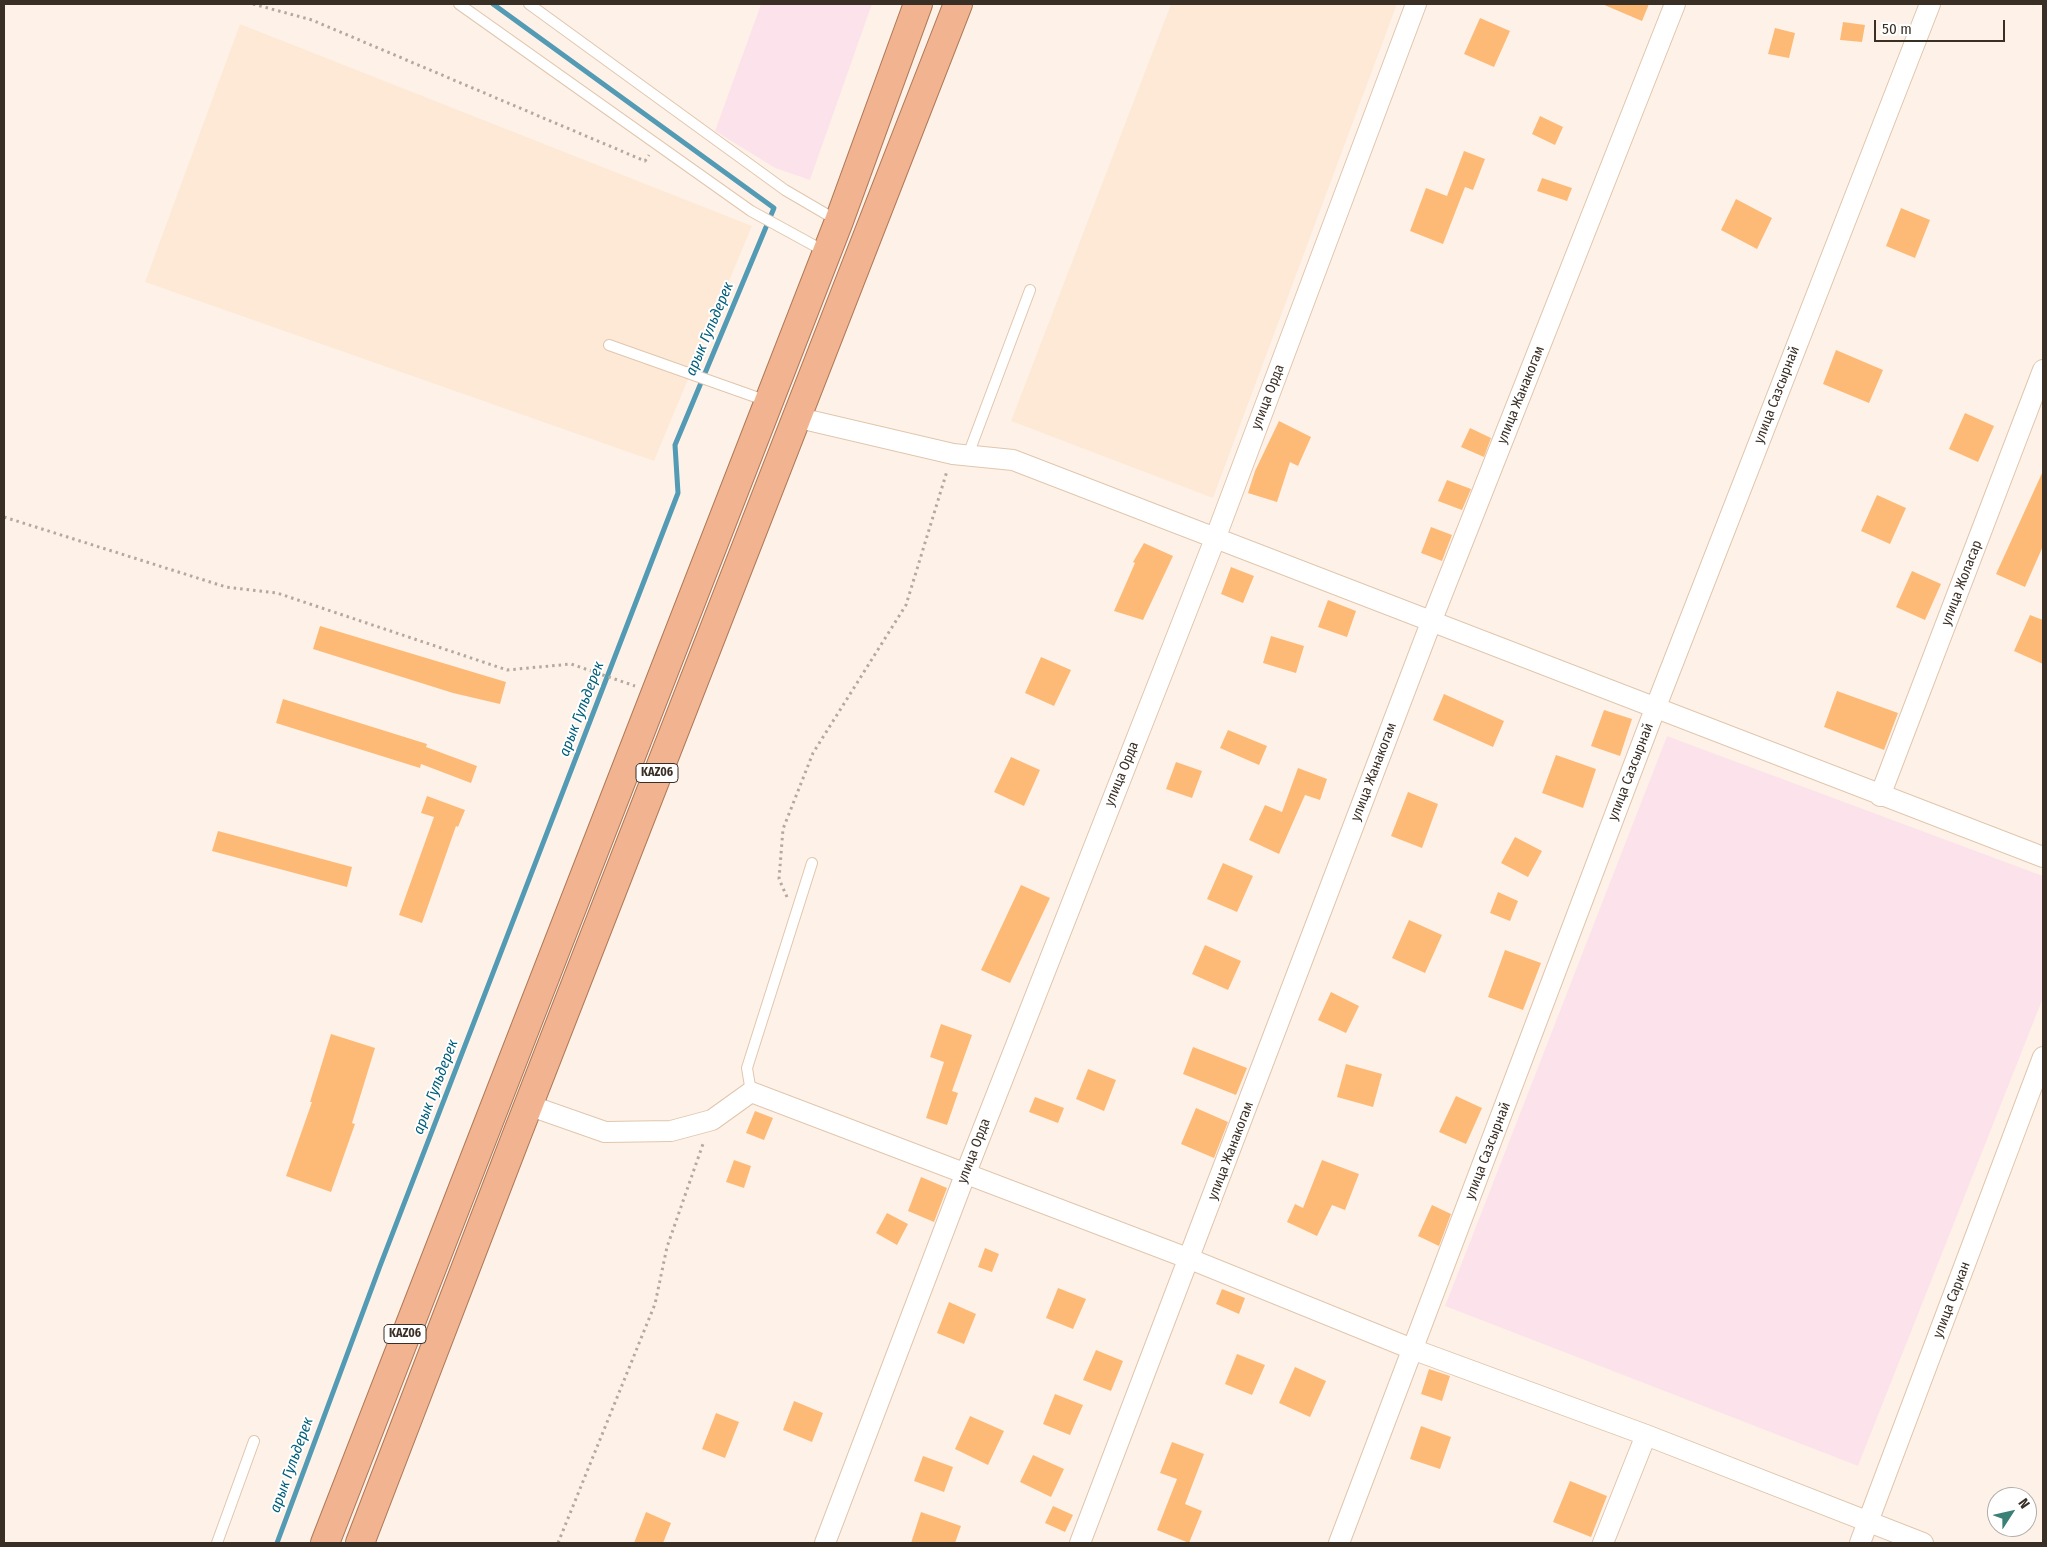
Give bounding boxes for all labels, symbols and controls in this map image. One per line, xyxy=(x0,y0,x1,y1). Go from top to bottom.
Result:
scale bar xyxy=(1877,10,2008,42)
text: 50 m xyxy=(1882,20,1912,38)
water label: арык Гульдерек xyxy=(682,279,738,379)
street label: улица Жанакогам xyxy=(1494,344,1548,446)
street label: улица Сазсырнай xyxy=(1751,344,1803,446)
street label: улица Орда xyxy=(1248,362,1288,432)
street label: улица Жоласар xyxy=(1938,538,1986,628)
water label: арык Гульдерек xyxy=(556,659,608,759)
street label: улица Жанакогам xyxy=(1348,720,1400,824)
street label: улица Сазсырнай xyxy=(1605,721,1657,823)
street label: улица Орда xyxy=(1101,739,1143,809)
road number: KАZ06 xyxy=(636,764,678,782)
water label: арык Гульдерек xyxy=(410,1037,462,1137)
street label: улица Жанакогам xyxy=(1205,1099,1257,1203)
street label: улица Сазсырнай xyxy=(1462,1100,1514,1202)
street label: улица Орда xyxy=(954,1116,994,1186)
street label: улица Саркан xyxy=(1930,1259,1974,1341)
road number: KАZ06 xyxy=(384,1325,426,1344)
water label: арык Гульдерек xyxy=(266,1415,318,1515)
north arrow xyxy=(1987,1487,2037,1537)
text: N xyxy=(2015,1495,2033,1512)

